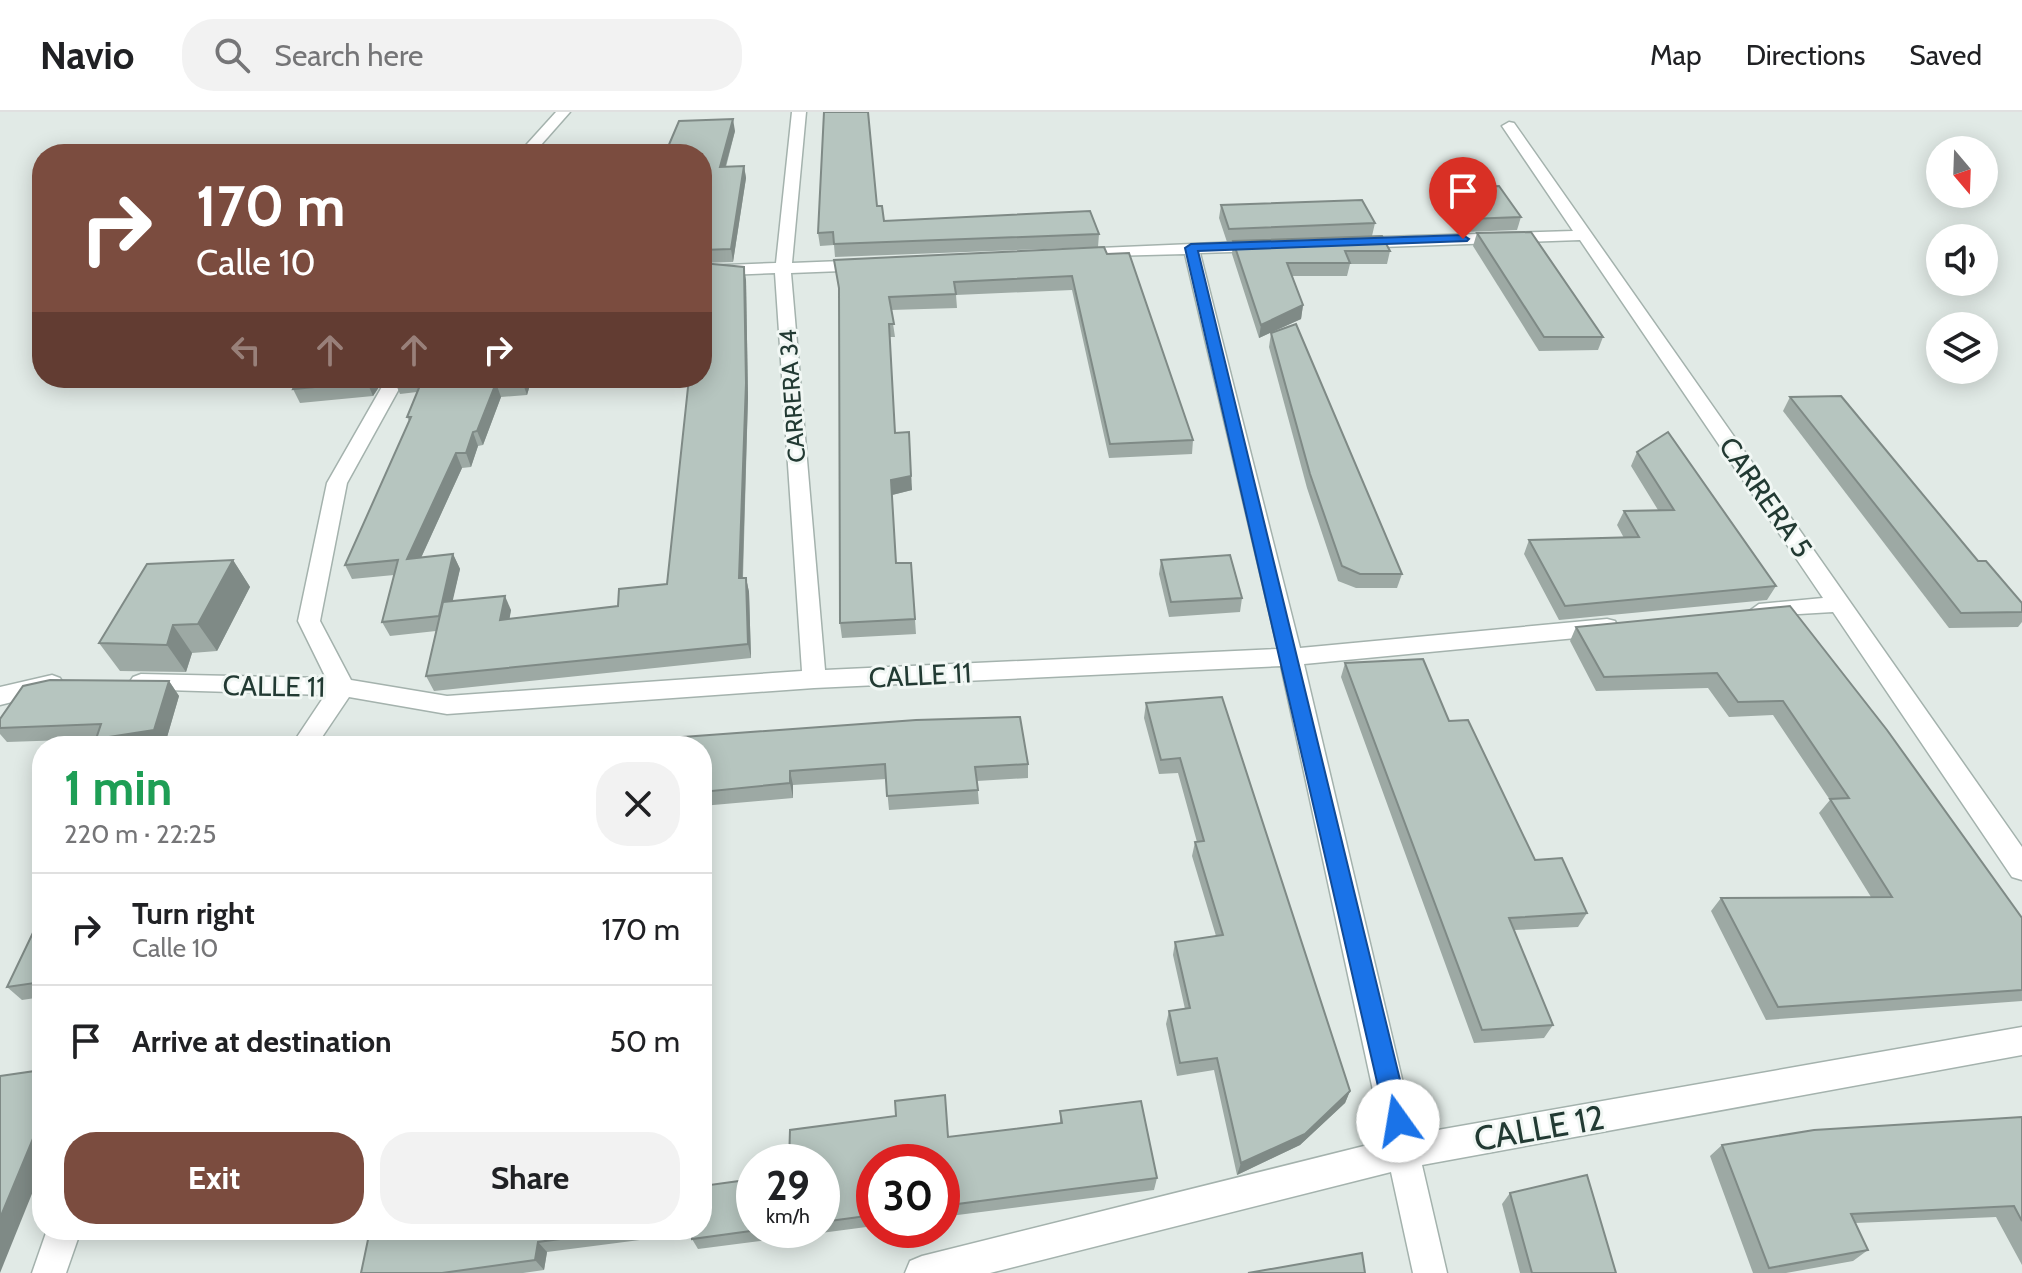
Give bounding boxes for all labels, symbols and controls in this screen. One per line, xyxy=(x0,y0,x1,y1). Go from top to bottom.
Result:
search box xyxy=(182,19,742,91)
text: Navio xyxy=(40,32,134,79)
icon: search xyxy=(210,33,254,77)
text: Search here xyxy=(274,37,423,74)
text: Map xyxy=(1650,38,1702,72)
text: Directions xyxy=(1746,38,1865,72)
text: Saved xyxy=(1909,38,1982,72)
north arrow xyxy=(1926,136,1998,208)
map controls xyxy=(1926,136,1998,384)
pin xyxy=(1429,157,1497,239)
icon: arrive xyxy=(1441,169,1485,213)
text: 170 m xyxy=(196,172,346,240)
icon: right xyxy=(64,176,168,280)
button: sound xyxy=(1926,224,1998,296)
text: Calle 10 xyxy=(196,240,316,284)
button: layers xyxy=(1926,312,1998,384)
icon: left xyxy=(224,328,268,372)
icon: ahead xyxy=(308,328,352,372)
icon: ahead xyxy=(392,328,436,372)
icon: right xyxy=(476,328,520,372)
street label: CARRERA 34 xyxy=(773,328,811,464)
street label: CARRERA 5 xyxy=(1712,430,1820,564)
street label: CALLE 11 xyxy=(868,655,972,695)
street label: CALLE 11 xyxy=(222,668,326,704)
text: 1 min xyxy=(64,759,172,817)
button: close xyxy=(596,762,680,846)
text: 220 m · 22:25 xyxy=(64,818,216,850)
text: Turn right xyxy=(132,895,255,932)
icon: right xyxy=(64,907,108,951)
text: 170 m xyxy=(601,911,680,948)
text: Calle 10 xyxy=(132,932,218,964)
icon: arrive xyxy=(64,1019,108,1063)
text: Arrive at destination xyxy=(132,1023,392,1060)
text: 50 m xyxy=(610,1023,680,1060)
position arrow xyxy=(1356,1079,1440,1163)
street label: CALLE 12 xyxy=(1471,1096,1607,1160)
button: Exit xyxy=(64,1132,364,1224)
button: Share xyxy=(380,1132,680,1224)
speed limit sign: 30 xyxy=(856,1144,960,1248)
text: 29 xyxy=(766,1161,810,1210)
text: km/h xyxy=(766,1204,810,1228)

